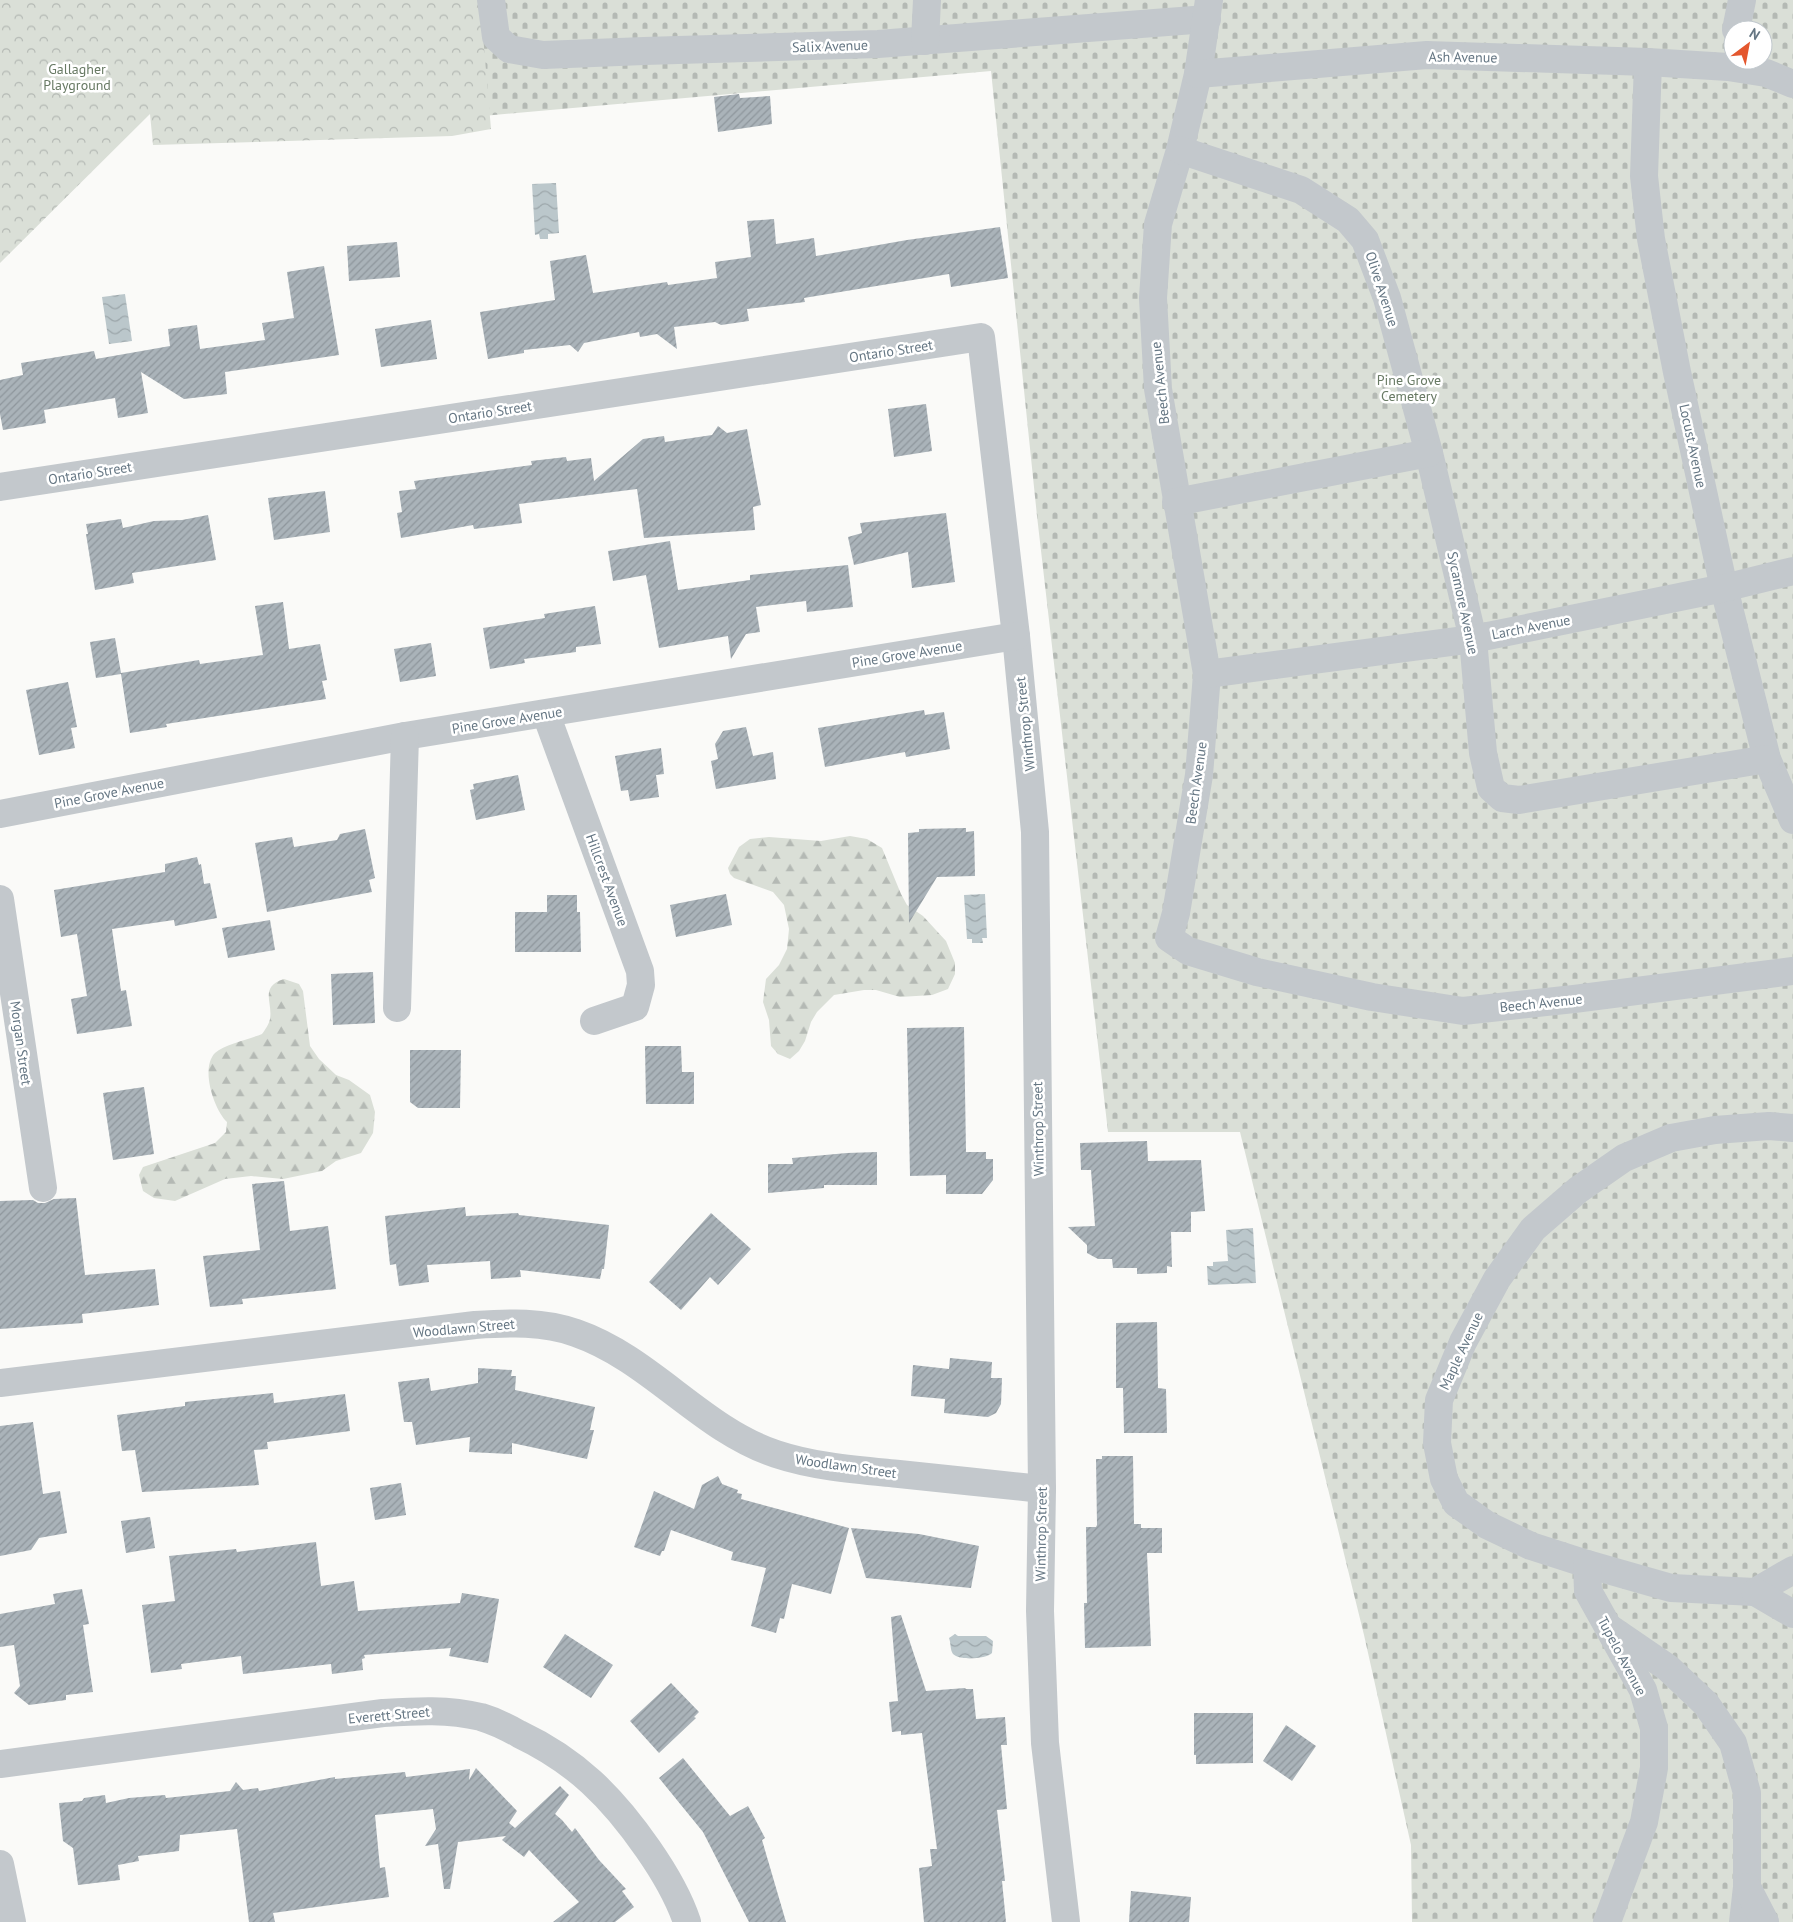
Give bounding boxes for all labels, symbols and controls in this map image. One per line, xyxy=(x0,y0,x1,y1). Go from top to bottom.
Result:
north arrow xyxy=(1723,20,1773,70)
text: N xyxy=(1746,24,1764,44)
street label: Salix Avenue xyxy=(792,36,868,56)
street label: Ash Avenue xyxy=(1428,47,1498,67)
park label: Gallagher Playground xyxy=(43,60,111,94)
street label: Olive Avenue xyxy=(1361,249,1403,329)
street label: Ontario Street xyxy=(848,335,934,366)
street label: Beech Avenue xyxy=(1147,341,1173,425)
park label: Pine Grove Cemetery xyxy=(1377,371,1441,405)
street label: Ontario Street xyxy=(447,396,533,427)
street label: Locust Avenue xyxy=(1675,402,1711,490)
street label: Ontario Street xyxy=(47,457,133,488)
street label: Sycamore Avenue xyxy=(1443,550,1483,656)
street label: Larch Avenue xyxy=(1490,611,1572,643)
street label: Pine Grove Avenue xyxy=(851,636,963,672)
street label: Winthrop Street xyxy=(1011,676,1039,772)
street label: Pine Grove Avenue xyxy=(451,702,563,738)
street label: Beech Avenue xyxy=(1181,741,1211,825)
street label: Pine Grove Avenue xyxy=(53,774,165,812)
street label: Hillcrest Avenue xyxy=(582,831,632,929)
street label: Beech Avenue xyxy=(1499,990,1583,1016)
street label: Morgan Street xyxy=(6,1000,36,1087)
street label: Winthrop Street xyxy=(1028,1081,1048,1177)
street label: Maple Avenue xyxy=(1435,1309,1487,1393)
street label: Woodlawn Street xyxy=(412,1315,516,1341)
street label: Woodlawn Street xyxy=(794,1450,898,1482)
street label: Winthrop Street xyxy=(1031,1486,1051,1582)
street label: Tupelo Avenue xyxy=(1594,1613,1650,1699)
street label: Everett Street xyxy=(347,1702,431,1728)

